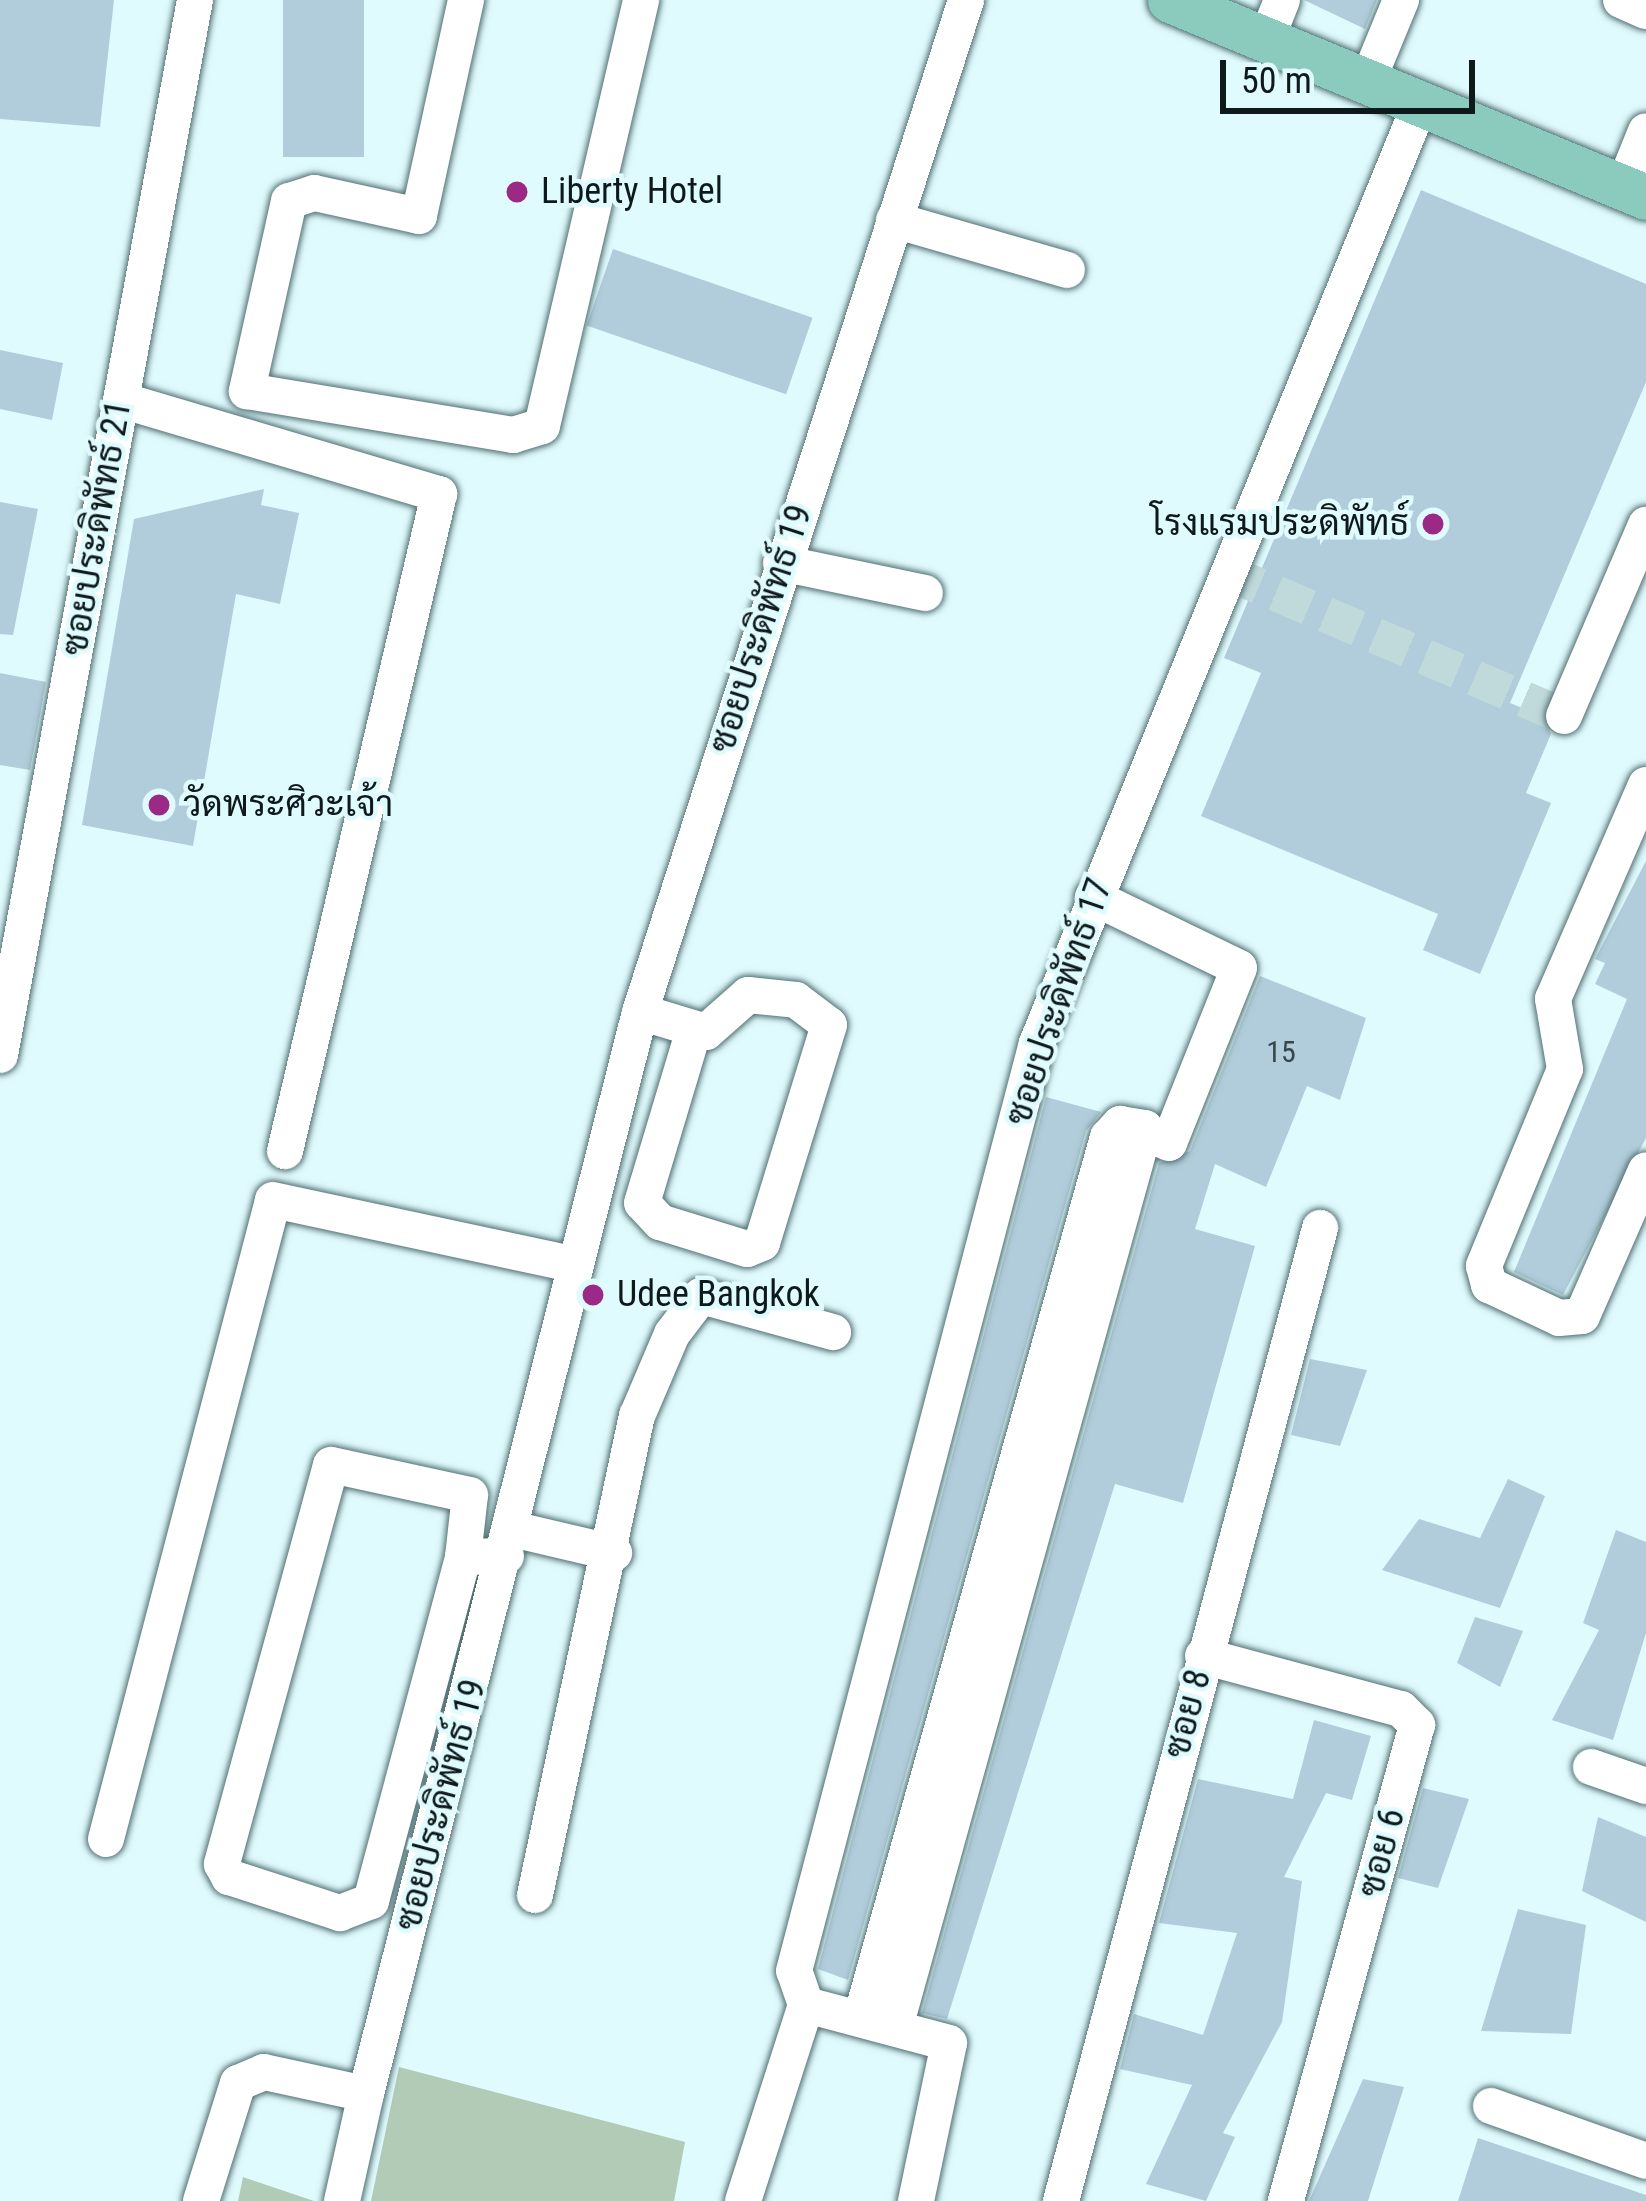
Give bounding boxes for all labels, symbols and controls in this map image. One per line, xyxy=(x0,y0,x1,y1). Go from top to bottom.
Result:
scale bar xyxy=(1226,36,1481,110)
text: 50 m xyxy=(1241,60,1312,102)
place label: Liberty Hotel xyxy=(541,170,723,214)
marker: Liberty Hotel xyxy=(504,179,530,205)
street label: ซอยประดิพัทธ์ 21 xyxy=(53,397,141,659)
street label: ซอยประดิพัทธ์ 19 xyxy=(701,499,821,759)
place label: โรงแรมประดิพัทธ์ xyxy=(1151,502,1409,546)
marker: โรงแรมประดิพัทธ์ xyxy=(1420,511,1446,537)
place label: วัดพระศิวะเจ้า xyxy=(183,783,393,827)
marker: วัดพระศิวะเจ้า xyxy=(146,792,172,818)
street label: ซอยประดิพัทธ์ 17 xyxy=(997,873,1121,1131)
house number: 15 xyxy=(1266,1034,1296,1070)
place label: Udee Bangkok xyxy=(617,1273,820,1317)
marker: Udee Bangkok xyxy=(580,1282,606,1308)
street label: ซอย 8 xyxy=(1155,1665,1221,1763)
street label: ซอยประดิพัทธ์ 19 xyxy=(387,1675,495,1935)
street label: ซอย 6 xyxy=(1349,1804,1415,1902)

